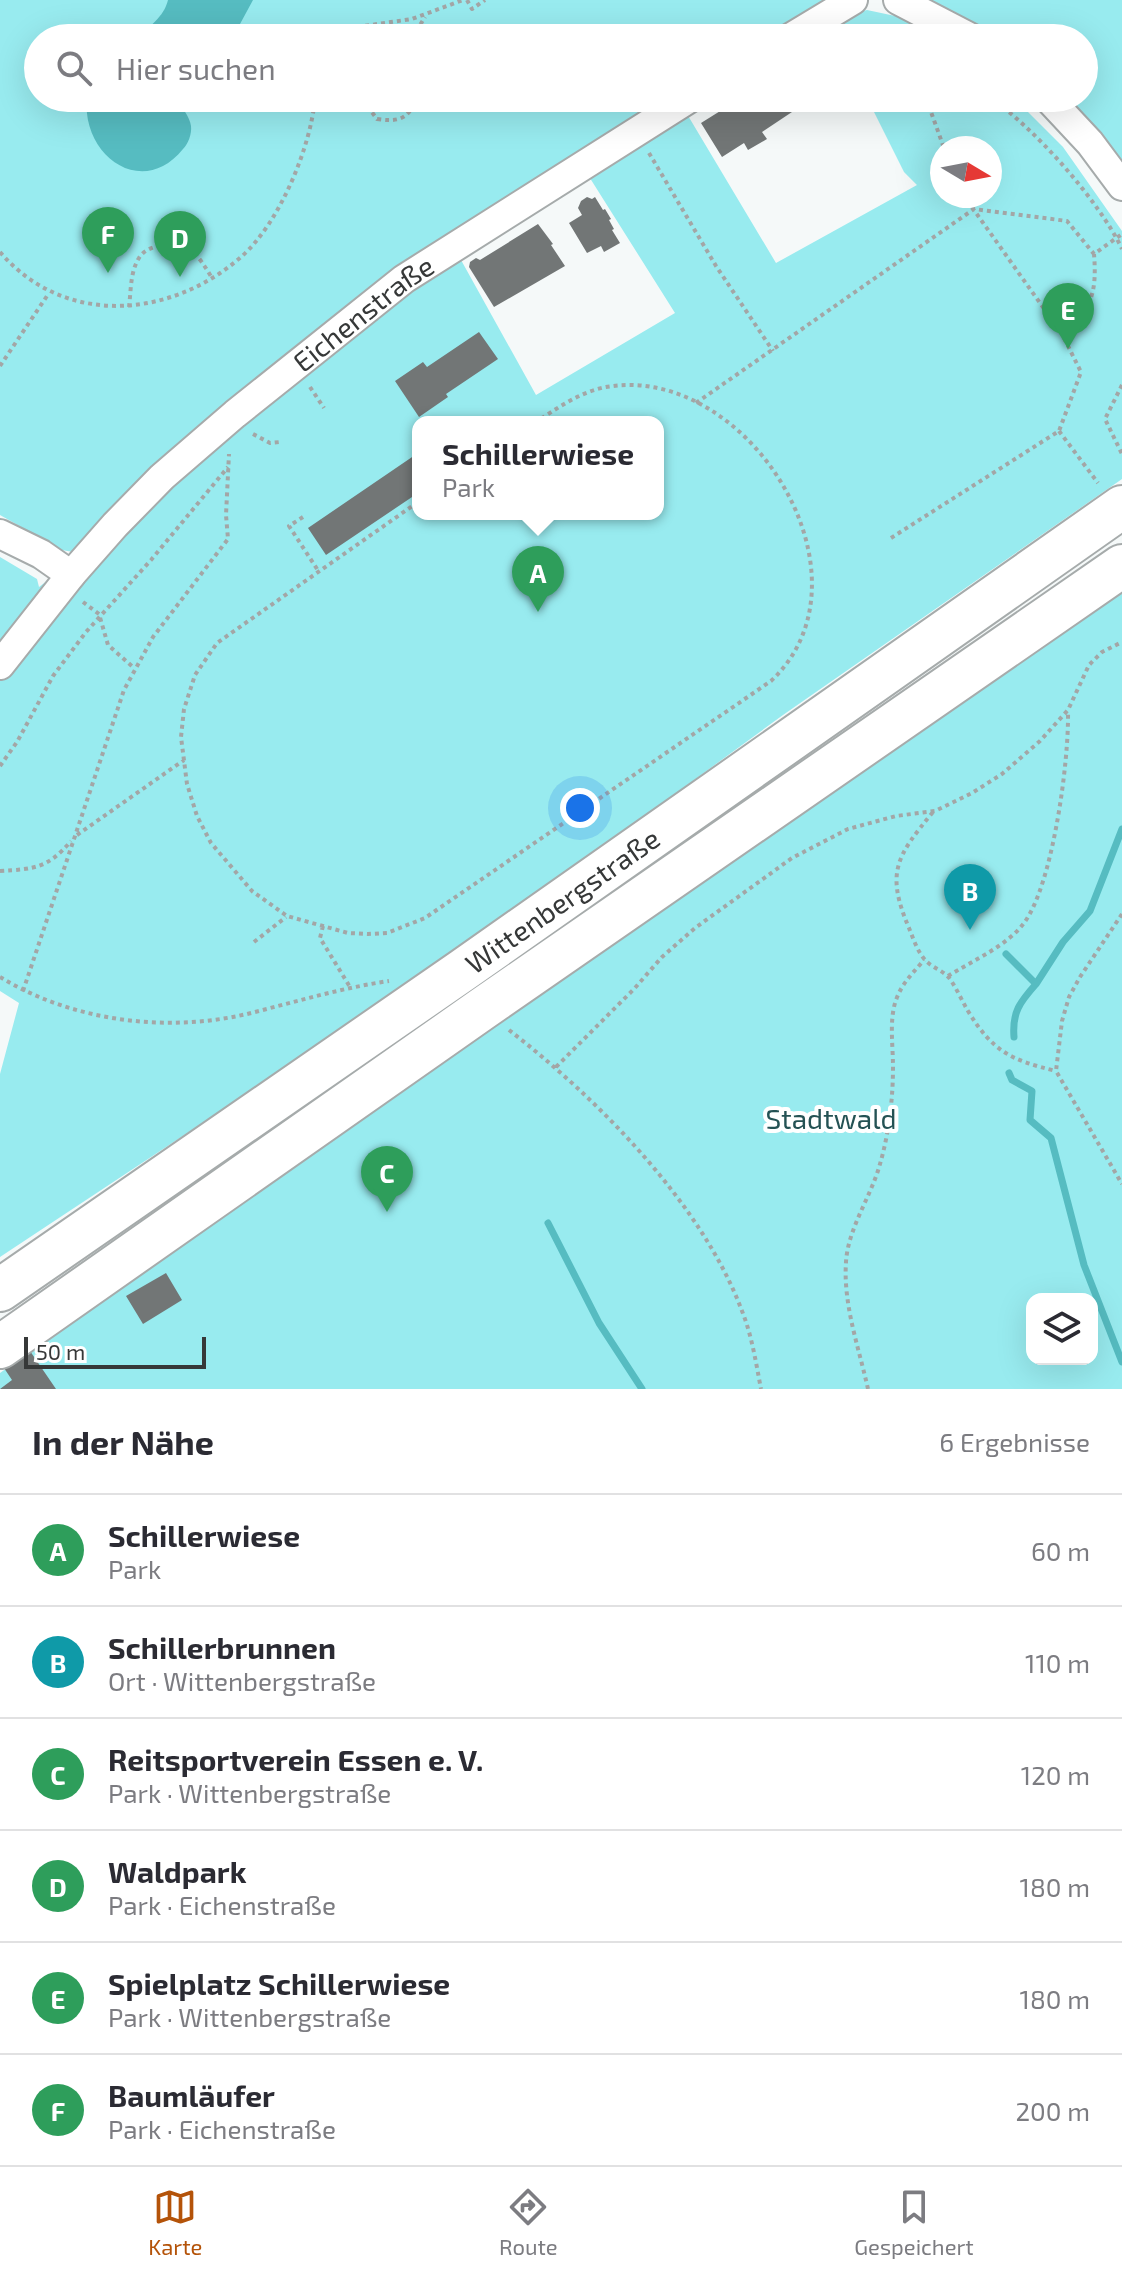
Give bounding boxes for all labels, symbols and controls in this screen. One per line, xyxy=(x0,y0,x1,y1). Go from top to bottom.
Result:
search box xyxy=(24,24,1098,112)
icon: search xyxy=(52,46,96,90)
text: Hier suchen xyxy=(116,50,276,86)
north arrow xyxy=(930,136,1002,208)
pin: F xyxy=(82,207,134,273)
pin: D xyxy=(154,211,206,277)
street label: Eichenstraße xyxy=(286,248,440,378)
pin: E xyxy=(1042,283,1094,349)
popup xyxy=(412,416,664,520)
text: Schillerwiese xyxy=(442,435,634,471)
text: Park xyxy=(442,471,495,502)
pin: A xyxy=(512,546,564,612)
your location xyxy=(560,788,600,828)
street label: Wittenbergstraße xyxy=(459,820,666,980)
pin: B xyxy=(944,864,996,930)
park label: Stadtwald xyxy=(765,1101,897,1135)
pin: C xyxy=(361,1146,413,1212)
map controls xyxy=(1026,1293,1098,1365)
button: layers xyxy=(1026,1293,1098,1365)
scale bar xyxy=(24,1333,206,1369)
text: 50 m xyxy=(36,1338,85,1364)
text: In der Nähe xyxy=(32,1421,214,1462)
text: 6 Ergebnisse xyxy=(939,1426,1090,1457)
text: Schillerwiese xyxy=(108,1517,300,1553)
text: A xyxy=(50,1535,66,1566)
text: 60 m xyxy=(1031,1535,1090,1566)
text: Park xyxy=(108,1553,161,1584)
text: Schillerbrunnen xyxy=(108,1629,336,1665)
text: B xyxy=(50,1647,66,1678)
text: 110 m xyxy=(1025,1647,1090,1678)
text: Ort · Wittenbergstraße xyxy=(108,1665,376,1696)
text: Reitsportverein Essen e. V. xyxy=(108,1741,483,1777)
text: C xyxy=(50,1759,66,1790)
text: 120 m xyxy=(1021,1759,1090,1790)
text: Park · Wittenbergstraße xyxy=(108,1777,391,1808)
text: Waldpark xyxy=(108,1853,246,1889)
text: D xyxy=(49,1871,67,1902)
text: 180 m xyxy=(1020,1871,1090,1902)
text: Park · Eichenstraße xyxy=(108,1889,336,1920)
text: Spielplatz Schillerwiese xyxy=(108,1965,450,2001)
text: E xyxy=(50,1983,66,2014)
text: 180 m xyxy=(1020,1983,1090,2014)
text: Park · Wittenbergstraße xyxy=(108,2001,391,2032)
text: Baumläufer xyxy=(108,2077,275,2113)
text: F xyxy=(51,2095,65,2126)
text: 200 m xyxy=(1015,2095,1090,2126)
text: Park · Eichenstraße xyxy=(108,2113,336,2144)
tab: Karte xyxy=(148,2185,202,2259)
tab: Route xyxy=(499,2185,558,2259)
tab: Gespeichert xyxy=(854,2185,974,2259)

